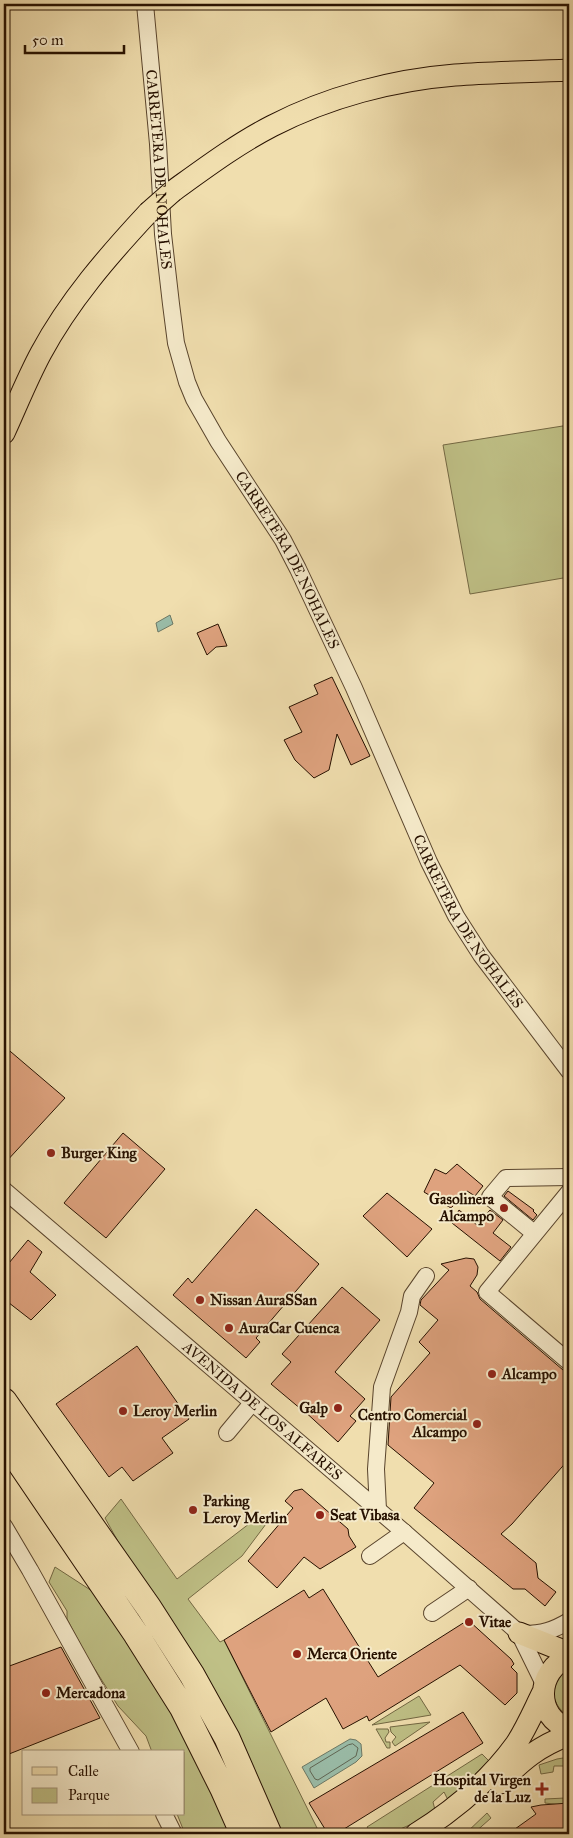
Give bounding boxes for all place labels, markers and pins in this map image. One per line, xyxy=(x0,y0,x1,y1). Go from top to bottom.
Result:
place label: Burger King xyxy=(61,1144,138,1163)
marker: Burger King xyxy=(45,1147,57,1159)
place label: Gasolinera Alcampo xyxy=(429,1190,495,1226)
marker: Gasolinera Alcampo xyxy=(498,1202,510,1214)
place label: Nissan AuraSSan xyxy=(210,1291,318,1309)
marker: Nissan AuraSSan xyxy=(194,1294,206,1306)
place label: AuraCar Cuenca xyxy=(238,1319,340,1337)
marker: AuraCar Cuenca xyxy=(223,1322,235,1334)
place label: Alcampo xyxy=(501,1365,557,1384)
marker: Alcampo xyxy=(486,1368,498,1380)
place label: Galp xyxy=(299,1399,328,1418)
place label: Leroy Merlin xyxy=(133,1402,218,1421)
marker: Galp xyxy=(332,1402,344,1414)
marker: Leroy Merlin xyxy=(117,1405,129,1417)
place label: Centro Comercial Alcampo xyxy=(358,1406,468,1442)
marker: Centro Comercial Alcampo xyxy=(471,1418,483,1430)
place label: Parking Leroy Merlin xyxy=(203,1492,288,1528)
marker: Parking Leroy Merlin xyxy=(187,1504,199,1516)
place label: Seat Vibasa xyxy=(330,1506,400,1524)
marker: Seat Vibasa xyxy=(314,1509,326,1521)
place label: Vitae xyxy=(478,1613,512,1631)
marker: Vitae xyxy=(463,1616,475,1628)
place label: Merca Oriente xyxy=(307,1645,398,1663)
marker: Merca Oriente xyxy=(291,1648,303,1660)
place label: Mercadona xyxy=(56,1684,126,1702)
marker: Mercadona xyxy=(40,1687,52,1699)
place label: Hospital Virgen de la Luz xyxy=(433,1771,532,1806)
marker: Hospital Virgen de la Luz xyxy=(535,1782,549,1796)

